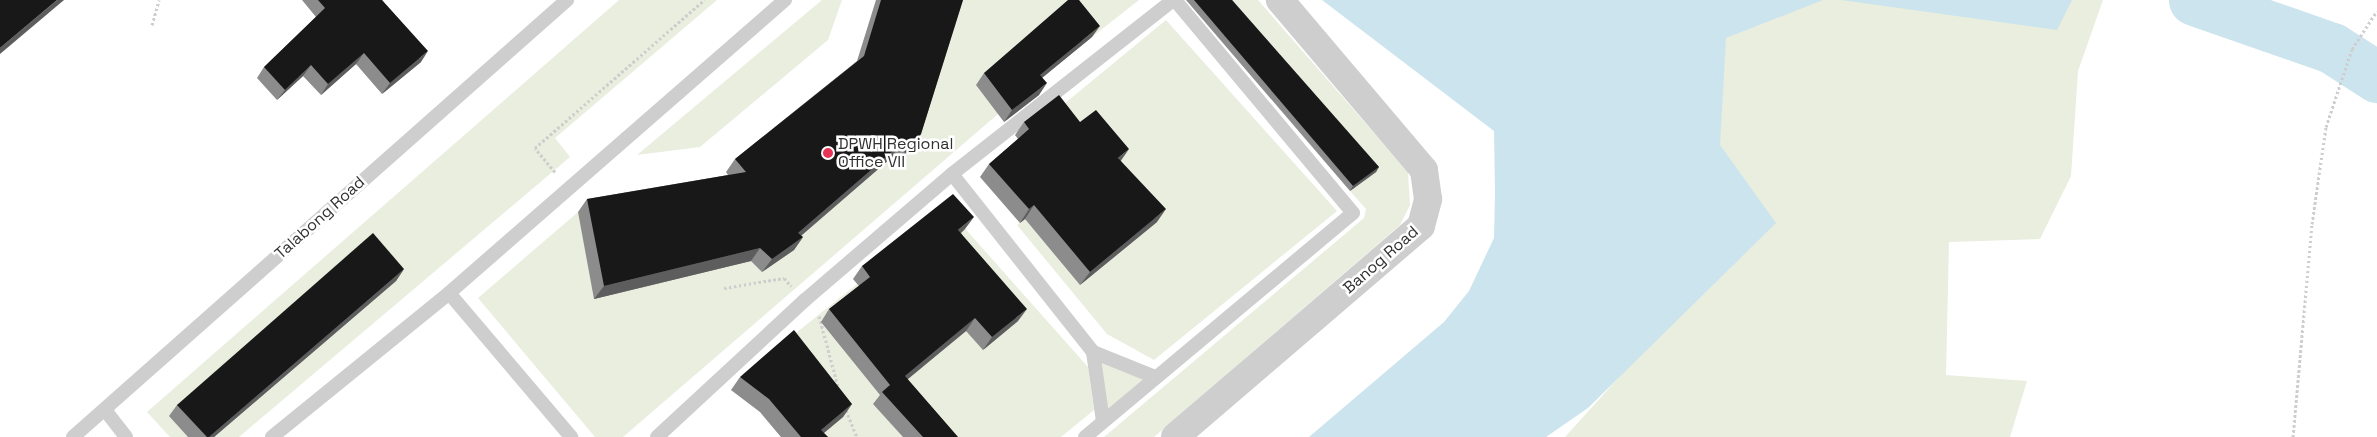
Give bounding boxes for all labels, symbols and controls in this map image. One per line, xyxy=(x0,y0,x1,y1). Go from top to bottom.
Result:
place label: DPWH Regional Office VII xyxy=(838,134,953,172)
marker: DPWH Regional Office VII xyxy=(822,147,834,159)
street label: Talabong Road xyxy=(271,173,369,263)
street label: Banog Road xyxy=(1340,222,1422,298)

